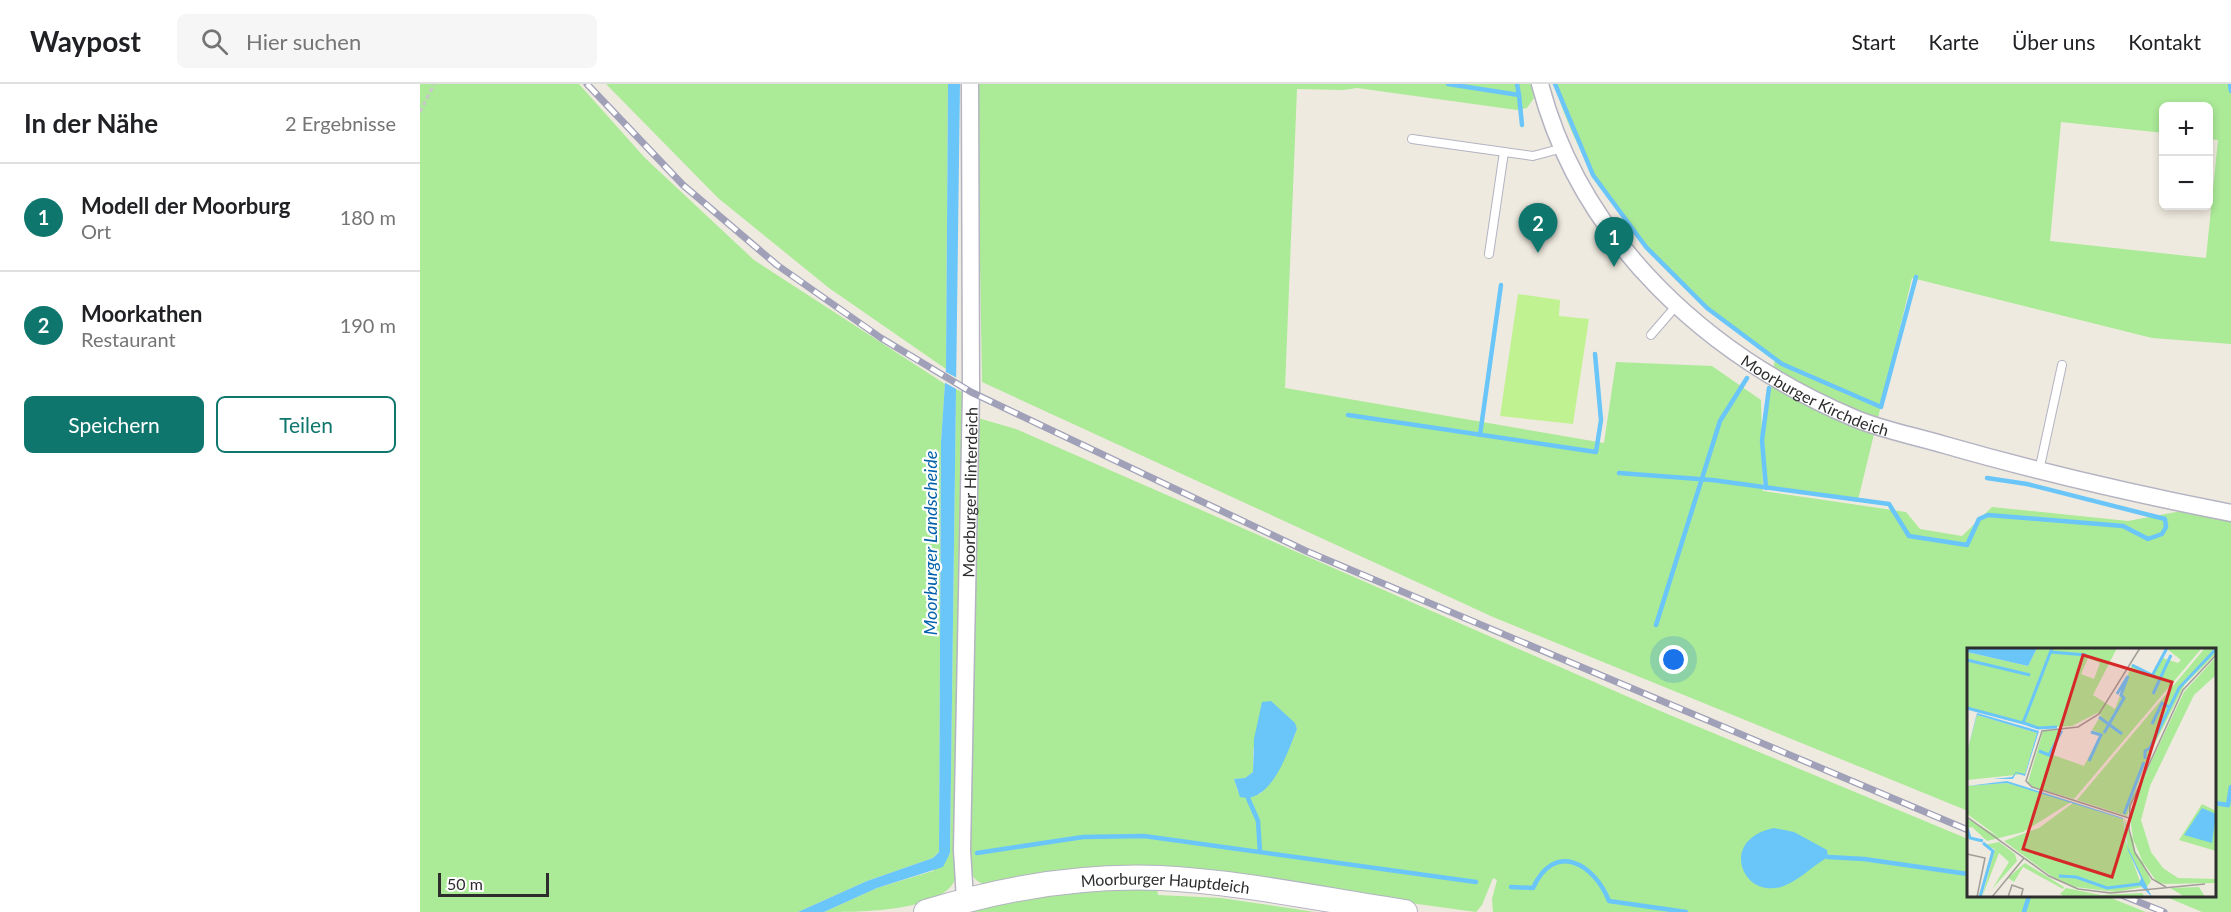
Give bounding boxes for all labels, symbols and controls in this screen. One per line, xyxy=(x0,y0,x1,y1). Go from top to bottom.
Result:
search box xyxy=(177,14,597,68)
text: Waypost xyxy=(30,24,141,58)
icon: search xyxy=(198,25,231,58)
text: Hier suchen xyxy=(246,28,361,55)
text: Start xyxy=(1851,29,1896,54)
text: Karte xyxy=(1929,29,1979,54)
text: Über uns xyxy=(2012,29,2095,54)
text: Kontakt xyxy=(2128,29,2201,54)
map controls xyxy=(2159,102,2213,210)
button: + xyxy=(2159,102,2213,156)
text: In der Nähe xyxy=(24,107,158,139)
text: 2 Ergebnisse xyxy=(285,111,396,135)
button: − xyxy=(2159,156,2213,210)
text: Modell der Moorburg xyxy=(81,192,290,219)
pin: 2 xyxy=(1518,204,1558,253)
text: 1 xyxy=(38,205,49,229)
text: 180 m xyxy=(340,205,396,229)
pin: 1 xyxy=(1594,218,1634,267)
text: Ort xyxy=(81,219,111,243)
text: Moorkathen xyxy=(81,300,202,327)
text: 2 xyxy=(38,313,49,337)
text: 190 m xyxy=(340,313,396,337)
text: Restaurant xyxy=(81,327,176,351)
street label: Moorburger Kirchdeich xyxy=(1738,350,1891,439)
button: Speichern xyxy=(24,396,204,453)
button: Teilen xyxy=(216,396,396,453)
street label: Moorburger Hinterdeich xyxy=(958,407,980,578)
water label: Moorburger Landscheide xyxy=(919,451,941,635)
your location xyxy=(1659,645,1688,674)
inset map xyxy=(1967,648,2216,897)
street label: Moorburger Hauptdeich xyxy=(1080,868,1251,896)
scale bar xyxy=(438,870,549,898)
text: 50 m xyxy=(447,874,483,893)

